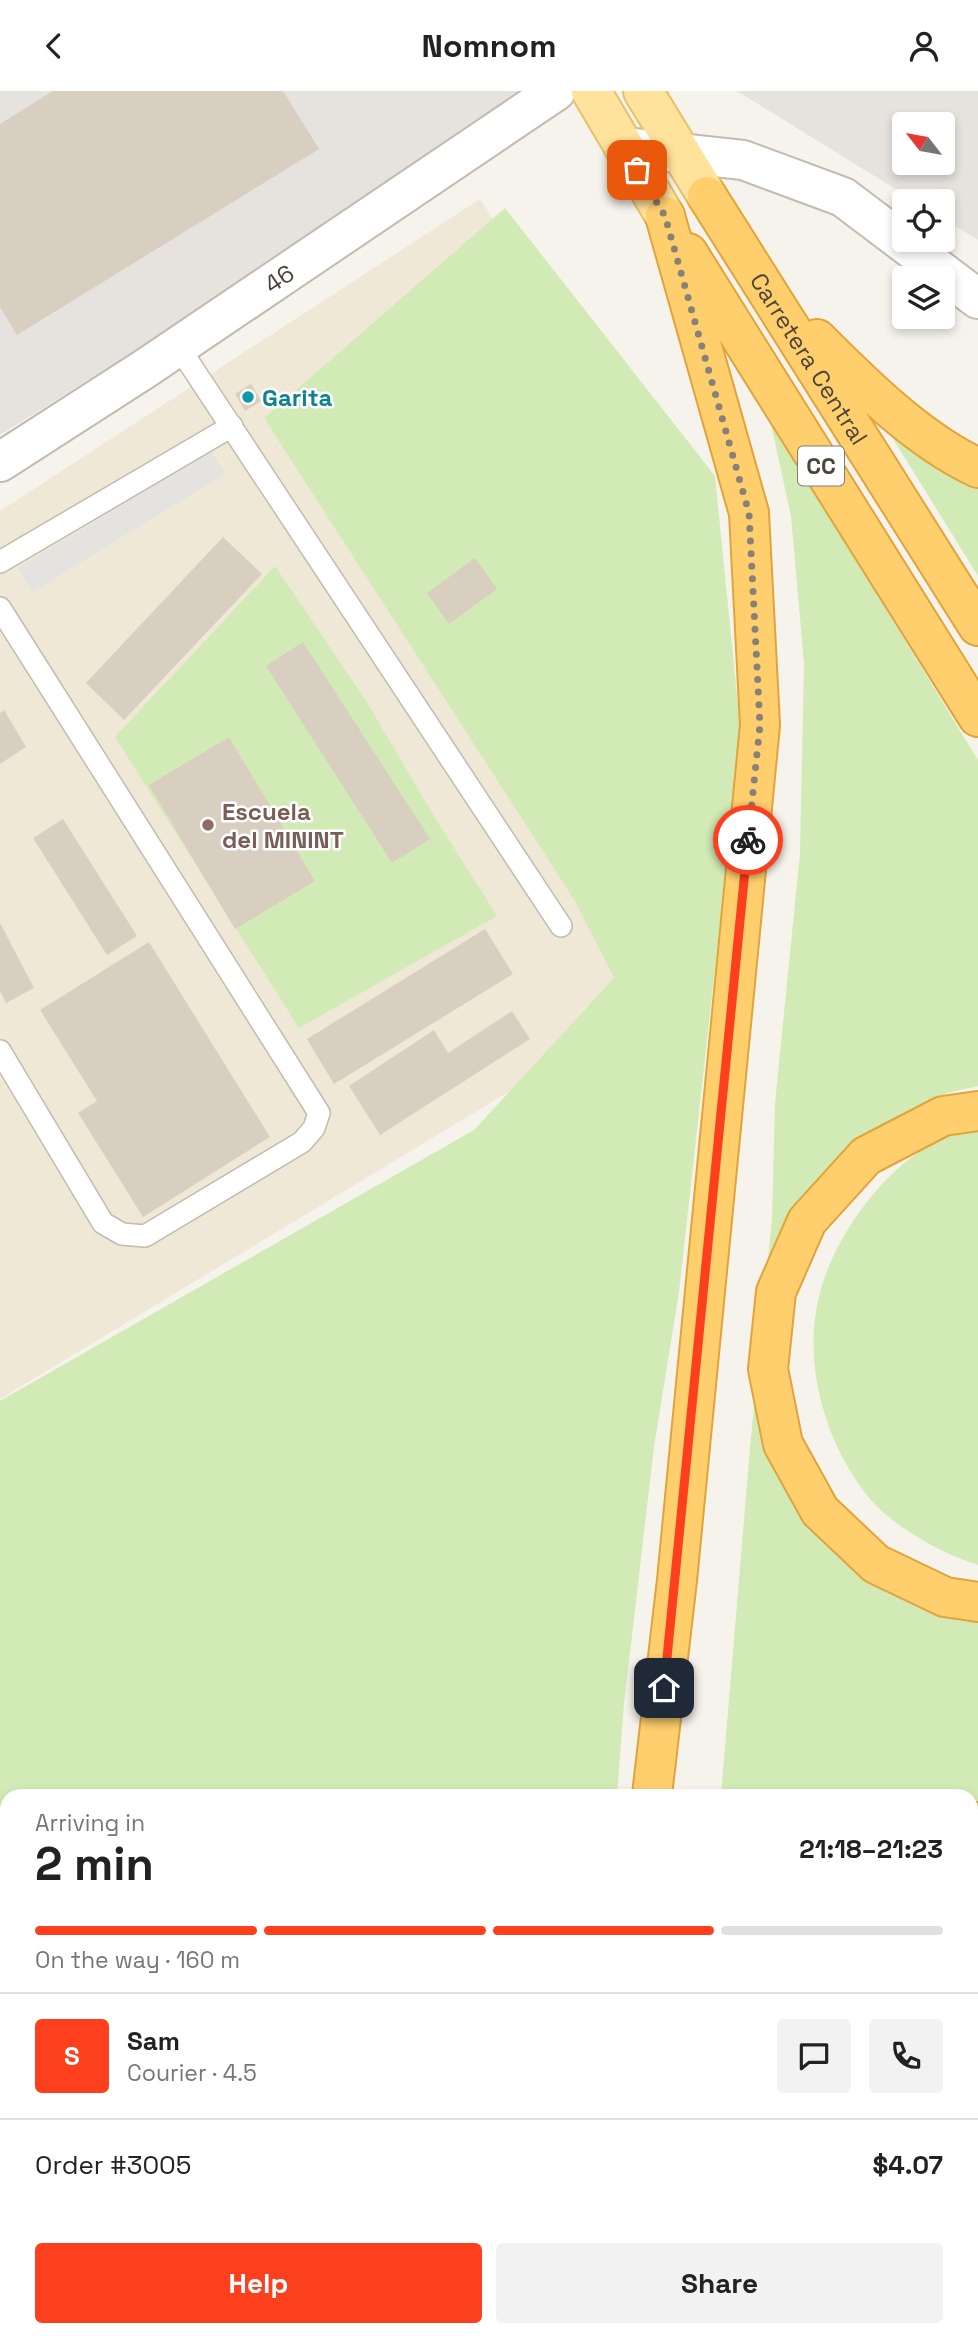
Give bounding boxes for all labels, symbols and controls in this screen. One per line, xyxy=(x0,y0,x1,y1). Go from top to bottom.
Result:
text: Nomnom xyxy=(422,26,556,66)
icon: back xyxy=(35,27,73,65)
icon: person xyxy=(905,27,943,65)
north arrow xyxy=(892,112,956,175)
map controls xyxy=(892,112,955,329)
pin xyxy=(607,140,667,200)
icon: bag xyxy=(618,151,656,189)
button: locate xyxy=(892,189,955,252)
street label: 46 xyxy=(258,257,300,299)
button: layers xyxy=(892,266,955,329)
street label: Carretera Central xyxy=(744,267,875,450)
place label: Garita xyxy=(262,382,333,413)
marker: Garita xyxy=(240,389,256,405)
road number: CC xyxy=(798,447,844,485)
place label: Escuela del MININT xyxy=(222,796,344,855)
courier xyxy=(713,805,783,875)
marker: Escuela del MININT xyxy=(200,817,216,833)
icon: bike xyxy=(729,821,767,859)
pin xyxy=(634,1658,694,1718)
icon: home xyxy=(645,1669,683,1707)
text: Arriving in xyxy=(35,1808,145,1838)
text: 21:18–21:23 xyxy=(799,1832,943,1866)
text: 2 min xyxy=(35,1835,154,1893)
text: On the way · 160 m xyxy=(35,1945,240,1975)
button: chat xyxy=(777,2019,851,2093)
button: phone xyxy=(869,2019,943,2093)
text: Sam xyxy=(127,2024,180,2058)
text: S xyxy=(64,2039,80,2073)
text: Courier · 4.5 xyxy=(127,2058,257,2088)
text: Order #3005 xyxy=(35,2148,191,2182)
text: $4.07 xyxy=(873,2148,943,2182)
button: Help xyxy=(35,2243,482,2323)
button: Share xyxy=(496,2243,943,2323)

